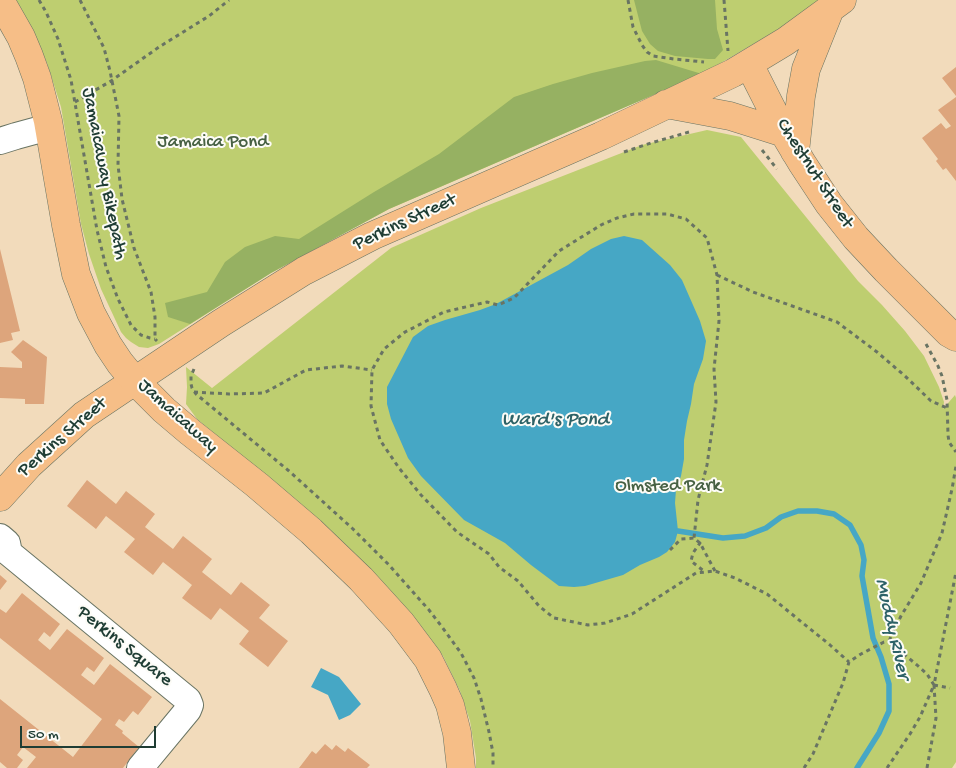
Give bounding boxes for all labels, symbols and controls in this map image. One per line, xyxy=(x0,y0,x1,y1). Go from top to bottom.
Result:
street label: Jamaicaway Bikepath xyxy=(75,86,131,262)
street label: Chestnut Street xyxy=(770,115,858,233)
park label: Jamaica Pond xyxy=(158,132,268,154)
street label: Perkins Street xyxy=(350,189,460,257)
street label: Jamaicaway xyxy=(132,375,222,459)
street label: Perkins Street xyxy=(14,393,112,483)
water label: Ward's Pond xyxy=(502,409,608,433)
park label: Olmsted Park xyxy=(615,476,721,498)
water label: Muddy River xyxy=(868,576,914,682)
street label: Perkins Square xyxy=(72,602,176,692)
scale bar xyxy=(22,716,159,748)
text: 50 m xyxy=(28,726,59,744)

